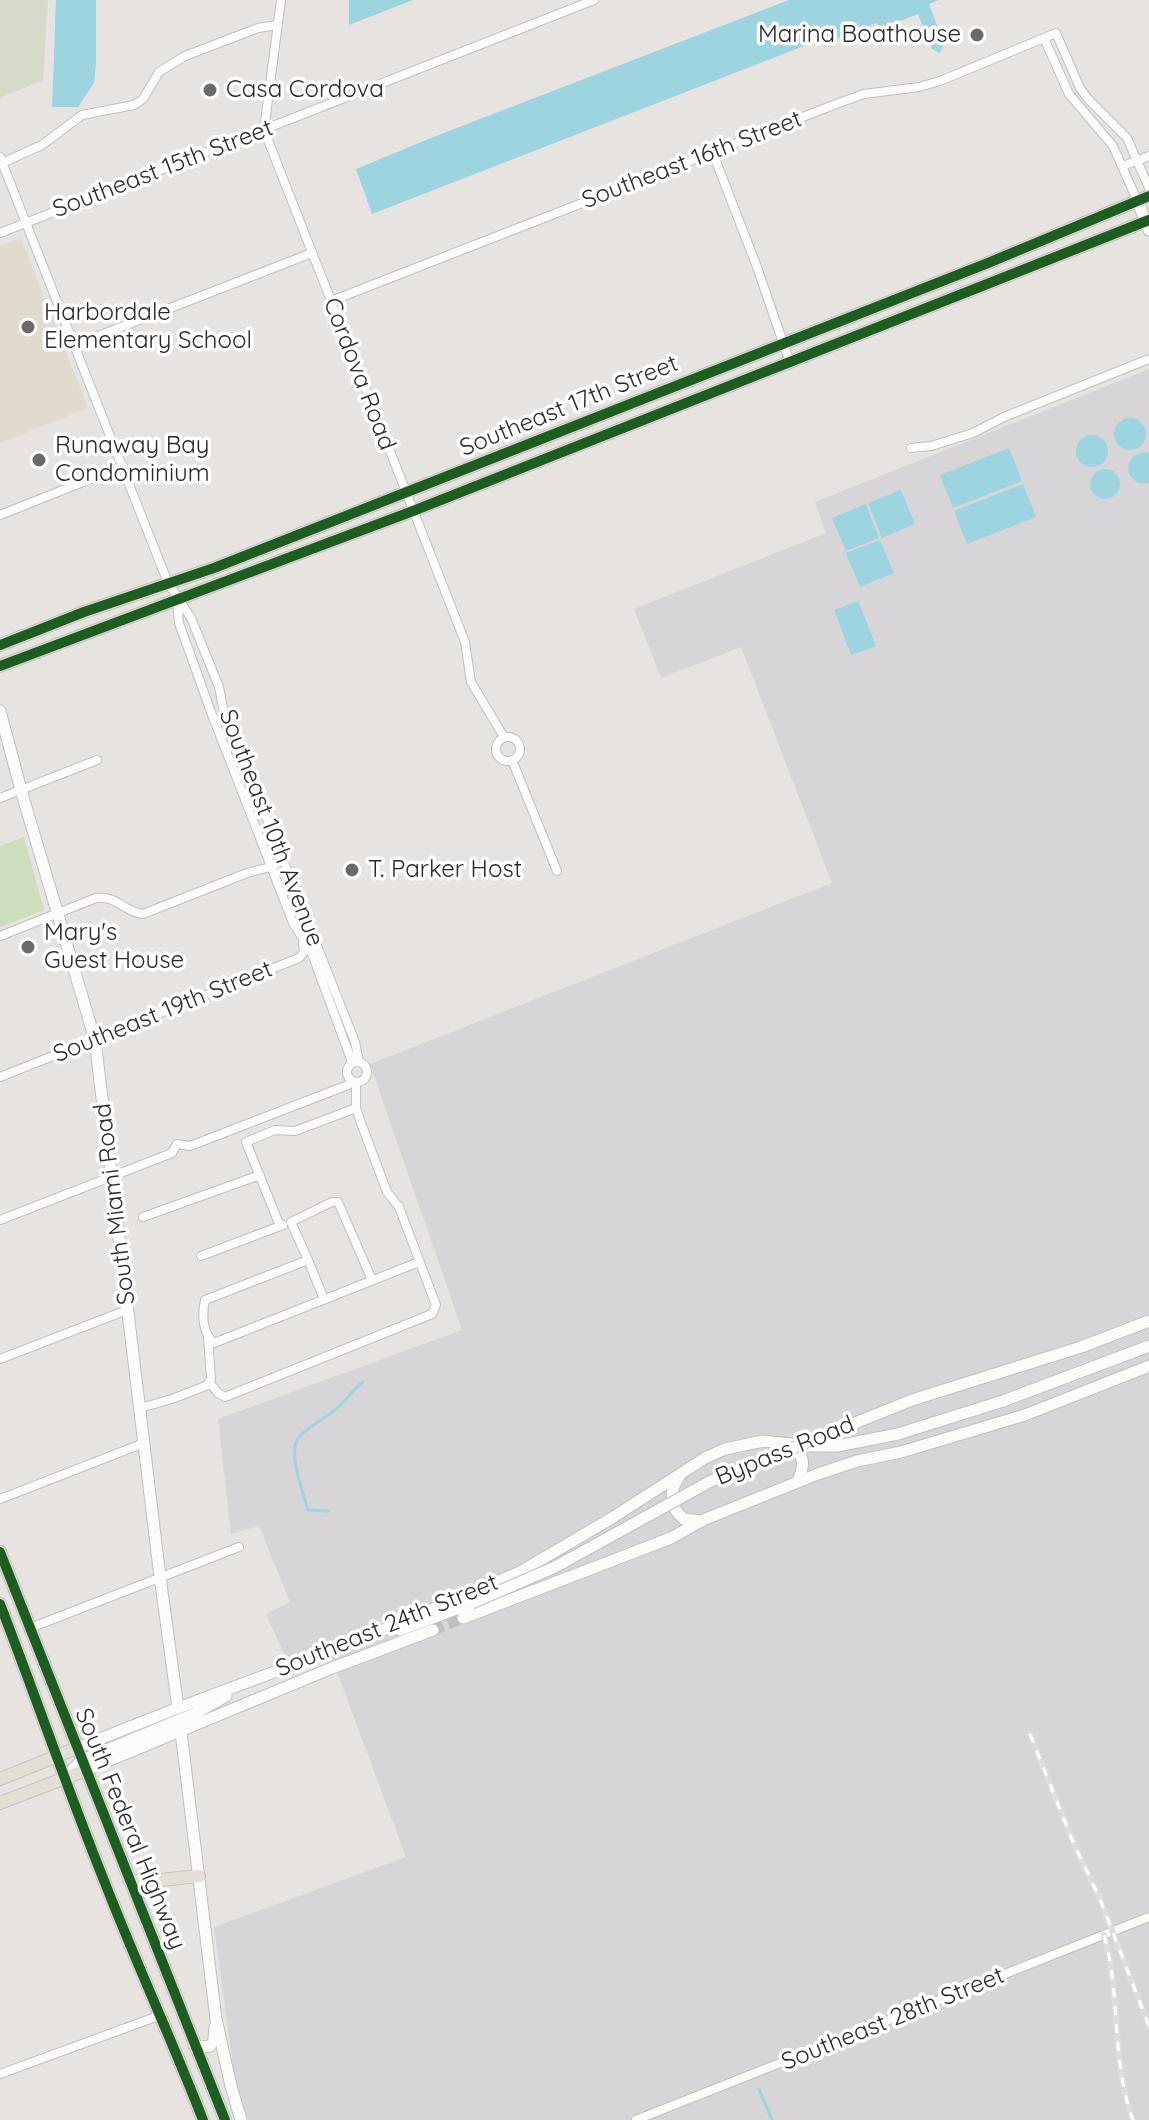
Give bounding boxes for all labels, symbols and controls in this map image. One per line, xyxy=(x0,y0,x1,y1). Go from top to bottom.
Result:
place label: Marina Boathouse xyxy=(758,21,961,49)
marker: Marina Boathouse xyxy=(968,26,986,44)
place label: Casa Cordova xyxy=(226,76,384,104)
marker: Casa Cordova xyxy=(201,81,219,99)
street label: Southeast 16th Street xyxy=(578,105,806,215)
street label: Southeast 15th Street xyxy=(49,114,277,224)
street label: Cordova Road xyxy=(317,294,401,454)
place label: Harbordale Elementary School xyxy=(44,299,252,355)
marker: Harbordale Elementary School xyxy=(19,318,37,336)
street label: Southeast 17th Street xyxy=(456,349,682,463)
place label: Runaway Bay Condominium xyxy=(55,432,210,488)
marker: Runaway Bay Condominium xyxy=(30,451,48,469)
street label: Southeast 10th Avenue xyxy=(213,706,329,950)
place label: T. Parker Host xyxy=(368,856,522,884)
marker: T. Parker Host xyxy=(343,861,361,879)
place label: Mary's Guest House xyxy=(44,919,184,975)
marker: Mary's Guest House xyxy=(19,938,37,956)
street label: Southeast 19th Street xyxy=(49,955,277,1069)
street label: South Miami Road xyxy=(88,1102,142,1306)
street label: Bypass Road xyxy=(711,1410,859,1492)
street label: Southeast 24th Street xyxy=(272,1568,502,1684)
street label: South Federal Highway xyxy=(68,1704,192,1954)
street label: Southeast 28th Street xyxy=(777,1961,1009,2077)

